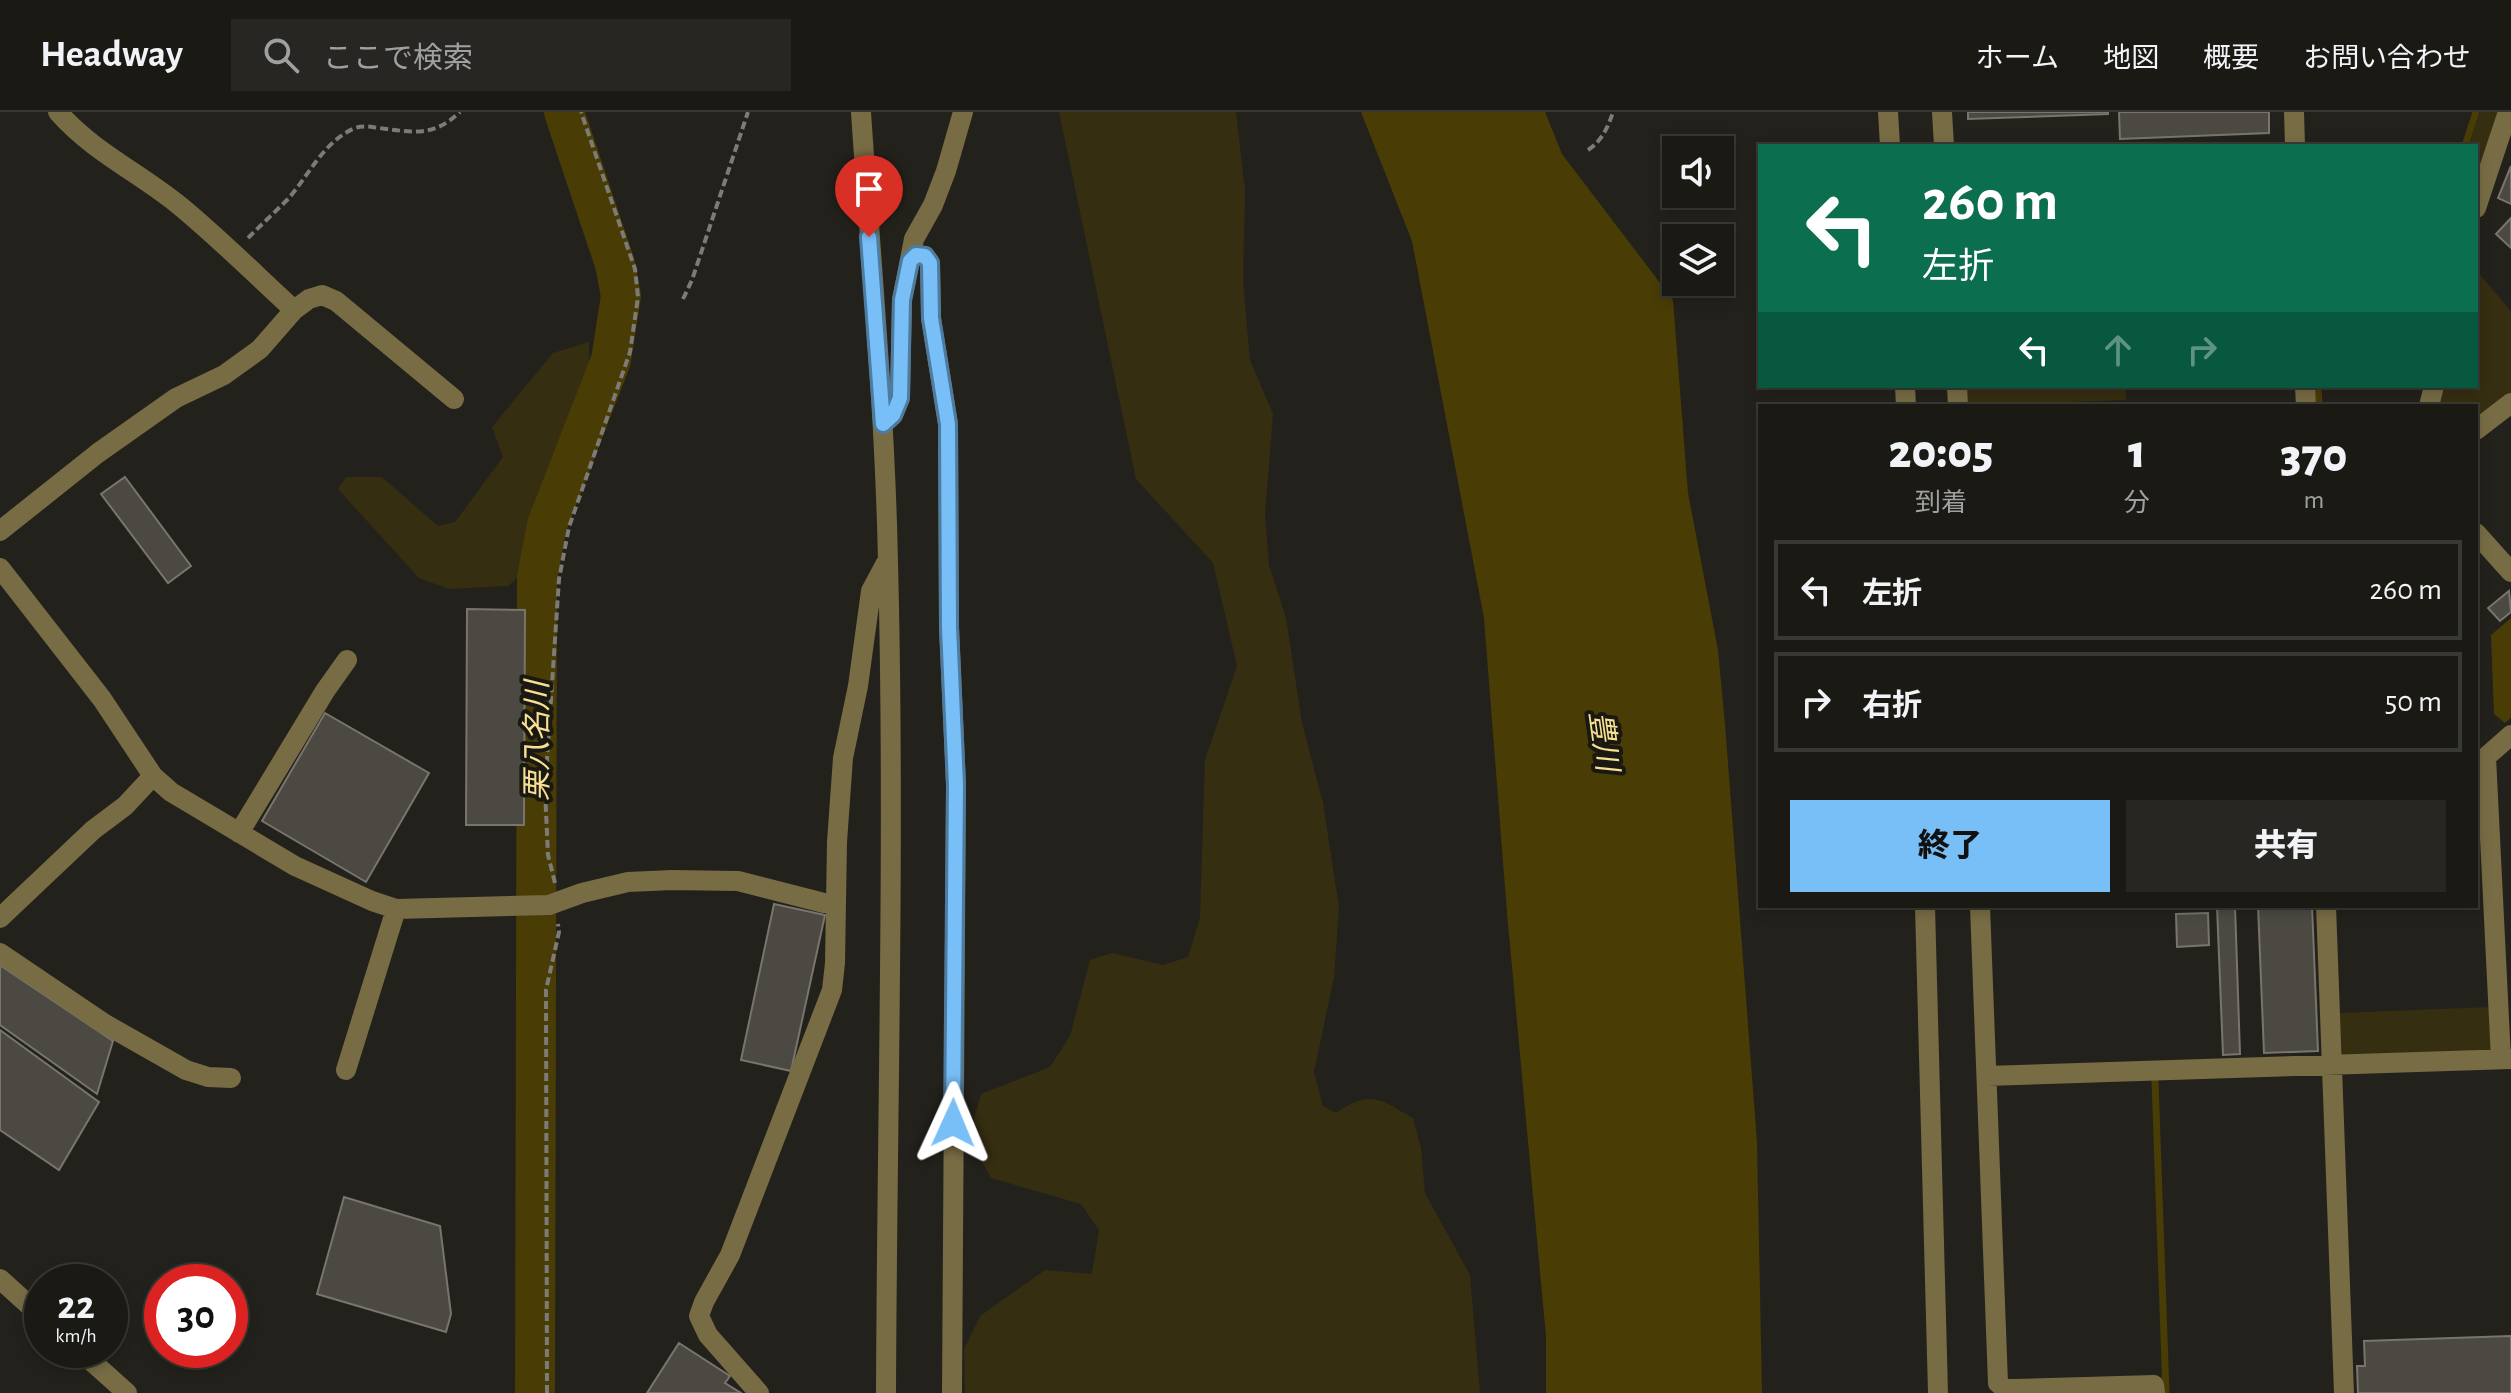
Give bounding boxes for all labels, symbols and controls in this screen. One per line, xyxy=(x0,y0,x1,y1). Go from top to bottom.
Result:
search box xyxy=(231,19,791,91)
icon: search xyxy=(259,33,303,77)
text: Headway xyxy=(40,36,183,74)
text: ここで検索 xyxy=(323,44,473,74)
text: ホーム xyxy=(1976,45,2059,73)
text: 地図 xyxy=(2103,45,2159,73)
text: 概要 xyxy=(2203,45,2259,73)
text: お問い合わせ xyxy=(2303,45,2471,73)
map controls xyxy=(1662,136,1734,296)
button: sound xyxy=(1662,136,1734,208)
pin xyxy=(835,155,903,237)
icon: arrive xyxy=(847,167,891,211)
text: 260 m xyxy=(1922,174,2058,230)
icon: left xyxy=(1790,176,1894,280)
button: layers xyxy=(1662,224,1734,296)
text: 左折 xyxy=(1922,249,1994,285)
icon: left xyxy=(2012,328,2056,372)
icon: ahead xyxy=(2096,328,2140,372)
icon: right xyxy=(2180,328,2224,372)
text: 20:05 xyxy=(1889,429,1993,477)
text: 1 xyxy=(2128,429,2146,477)
text: 370 xyxy=(2280,433,2347,481)
text: m xyxy=(2303,487,2324,513)
text: 到着 xyxy=(1915,490,1967,516)
text: 分 xyxy=(2124,490,2150,516)
icon: left xyxy=(1794,568,1838,612)
text: 260 m xyxy=(2369,575,2442,605)
text: 左折 xyxy=(1862,579,1922,609)
water label: 栗八名川 xyxy=(521,678,553,801)
icon: right xyxy=(1794,680,1838,724)
text: 50 m xyxy=(2385,687,2442,717)
text: 右折 xyxy=(1862,691,1922,721)
water label: 豊川 xyxy=(1584,709,1624,776)
button: 終了 xyxy=(1790,800,2110,892)
button: 共有 xyxy=(2126,800,2446,892)
position arrow xyxy=(911,1081,995,1165)
speed limit sign: 30 xyxy=(144,1264,248,1368)
text: 22 xyxy=(57,1286,95,1326)
text: km/h xyxy=(55,1326,97,1346)

